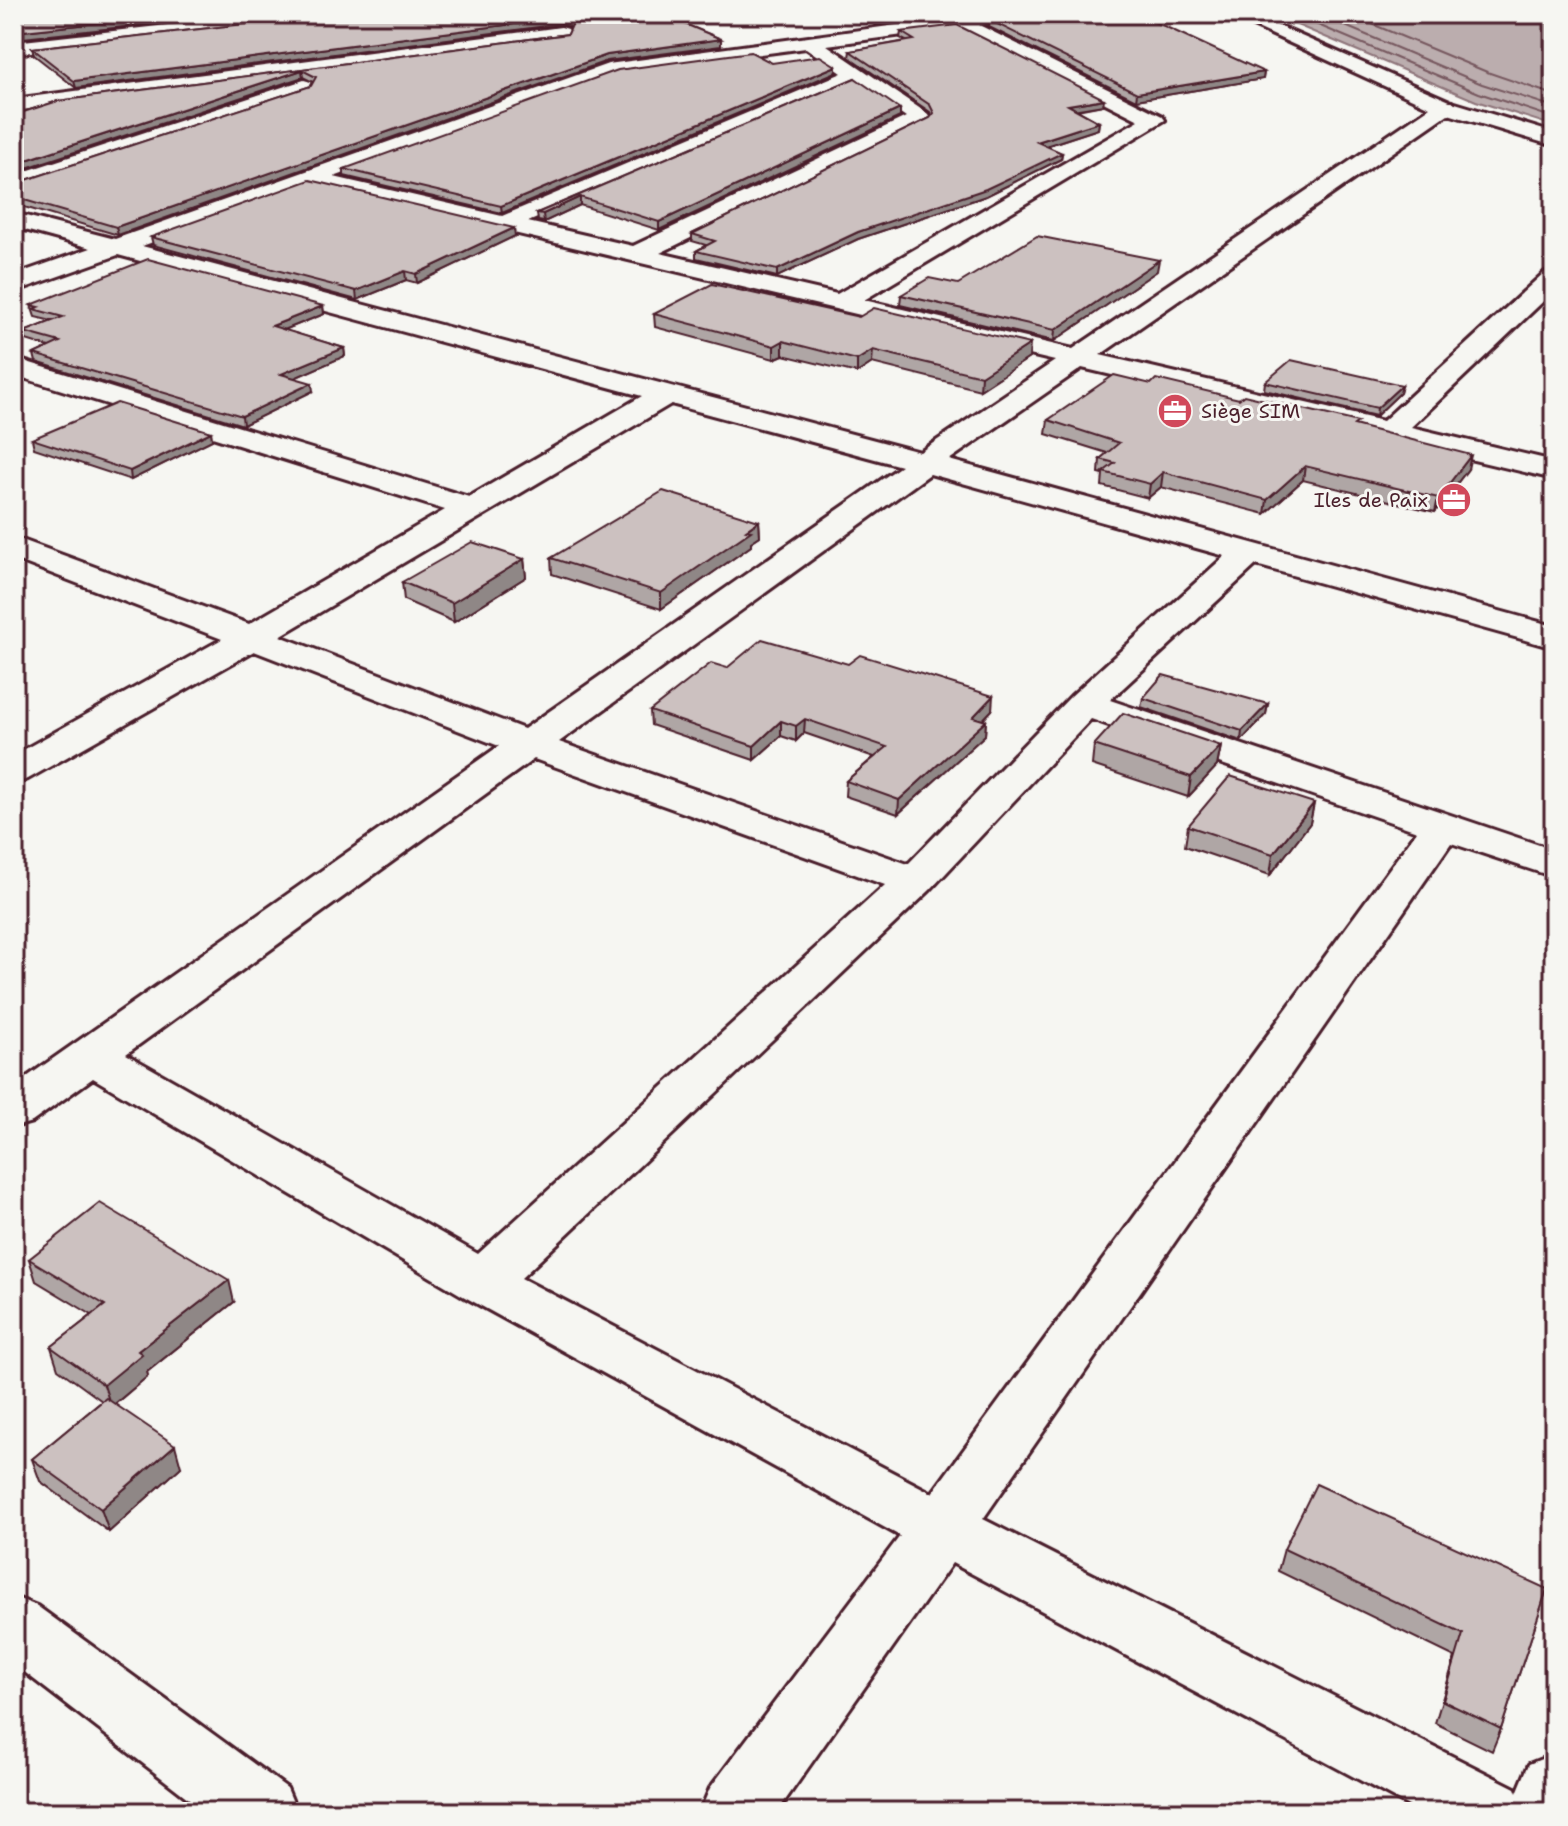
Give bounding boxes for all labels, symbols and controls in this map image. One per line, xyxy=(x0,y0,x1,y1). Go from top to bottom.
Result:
office icon: Siège SIM xyxy=(1156,392,1194,430)
place label: Siège SIM xyxy=(1201,398,1300,424)
office icon: Iles de Paix xyxy=(1435,481,1473,519)
place label: Iles de Paix xyxy=(1314,487,1428,513)

